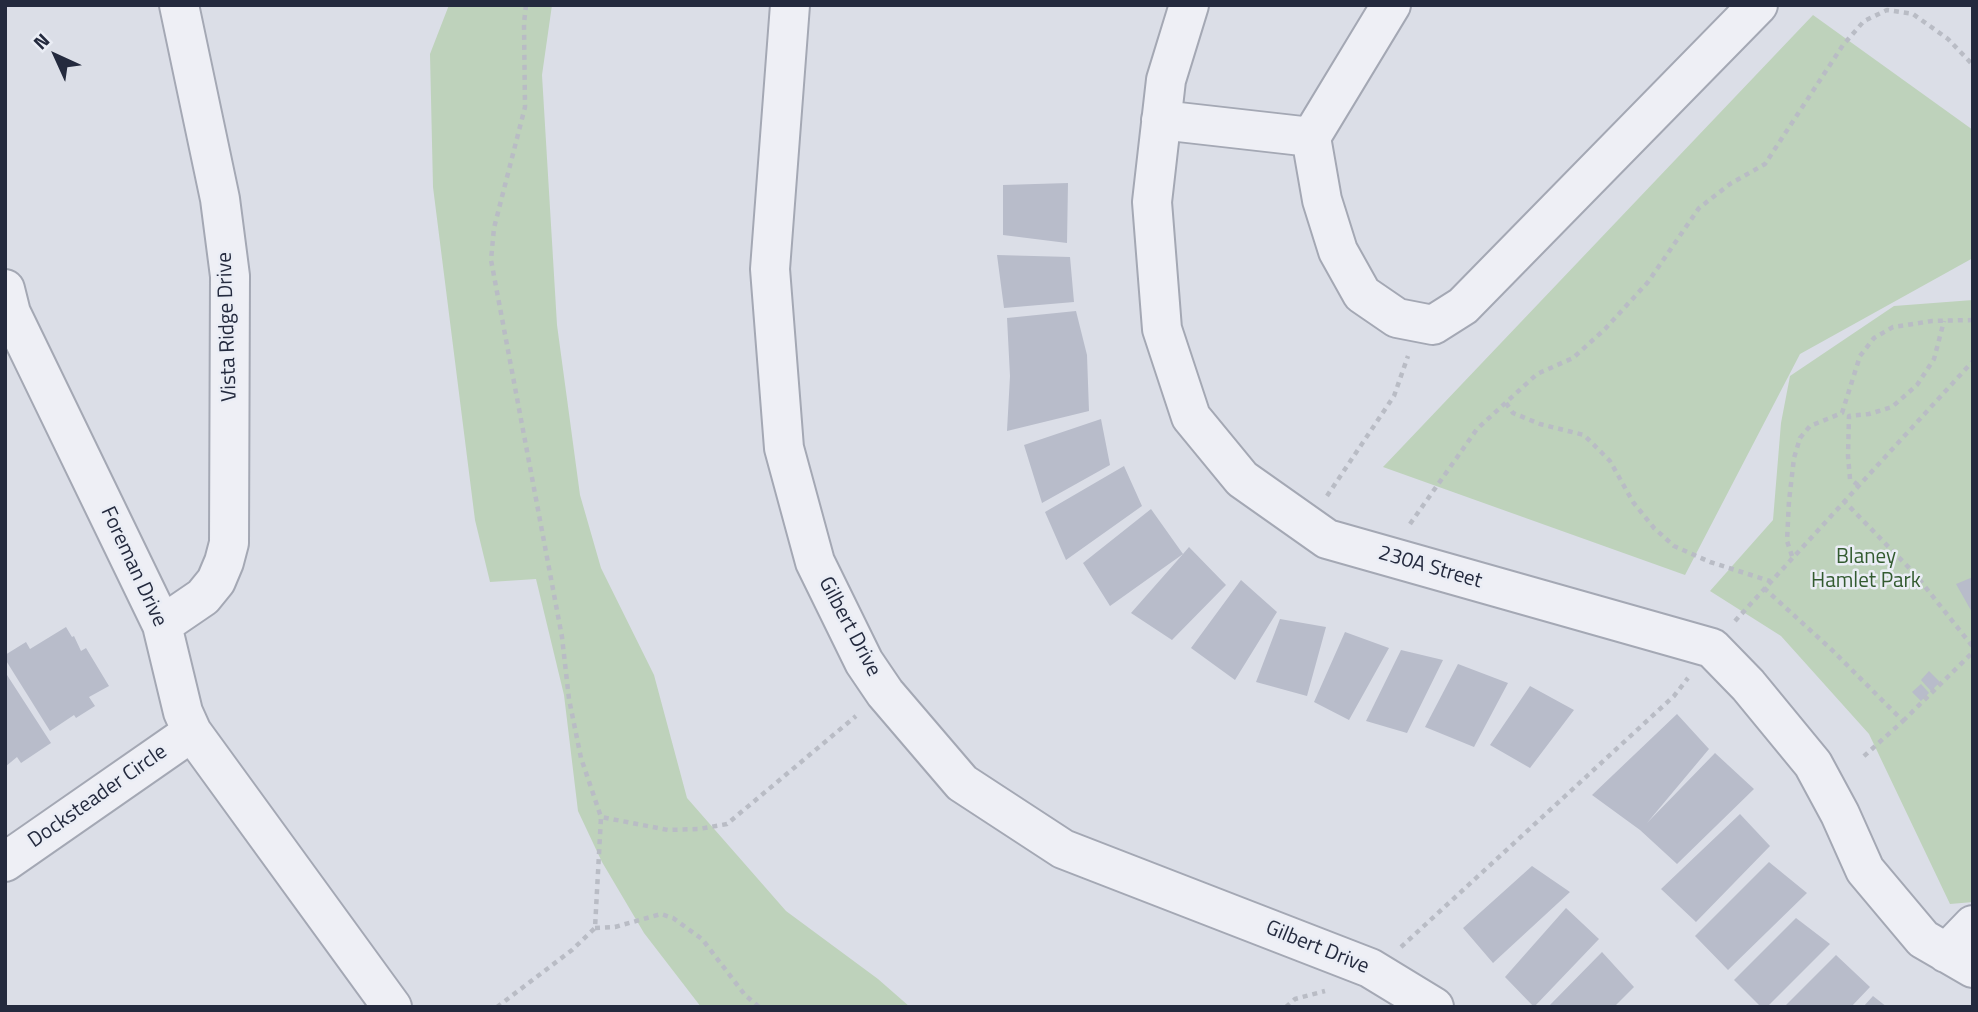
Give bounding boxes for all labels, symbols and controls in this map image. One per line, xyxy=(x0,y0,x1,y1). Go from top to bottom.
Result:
north arrow xyxy=(21,21,91,91)
text: N xyxy=(26,26,56,56)
street label: Vista Ridge Drive xyxy=(213,252,243,402)
street label: Foreman Drive xyxy=(94,503,172,631)
street label: 230A Street xyxy=(1375,541,1485,595)
park label: Blaney Hamlet Park xyxy=(1811,545,1921,595)
street label: Gilbert Drive xyxy=(812,573,886,681)
street label: Docksteader Circle xyxy=(24,740,172,854)
street label: Gilbert Drive xyxy=(1262,916,1372,980)

